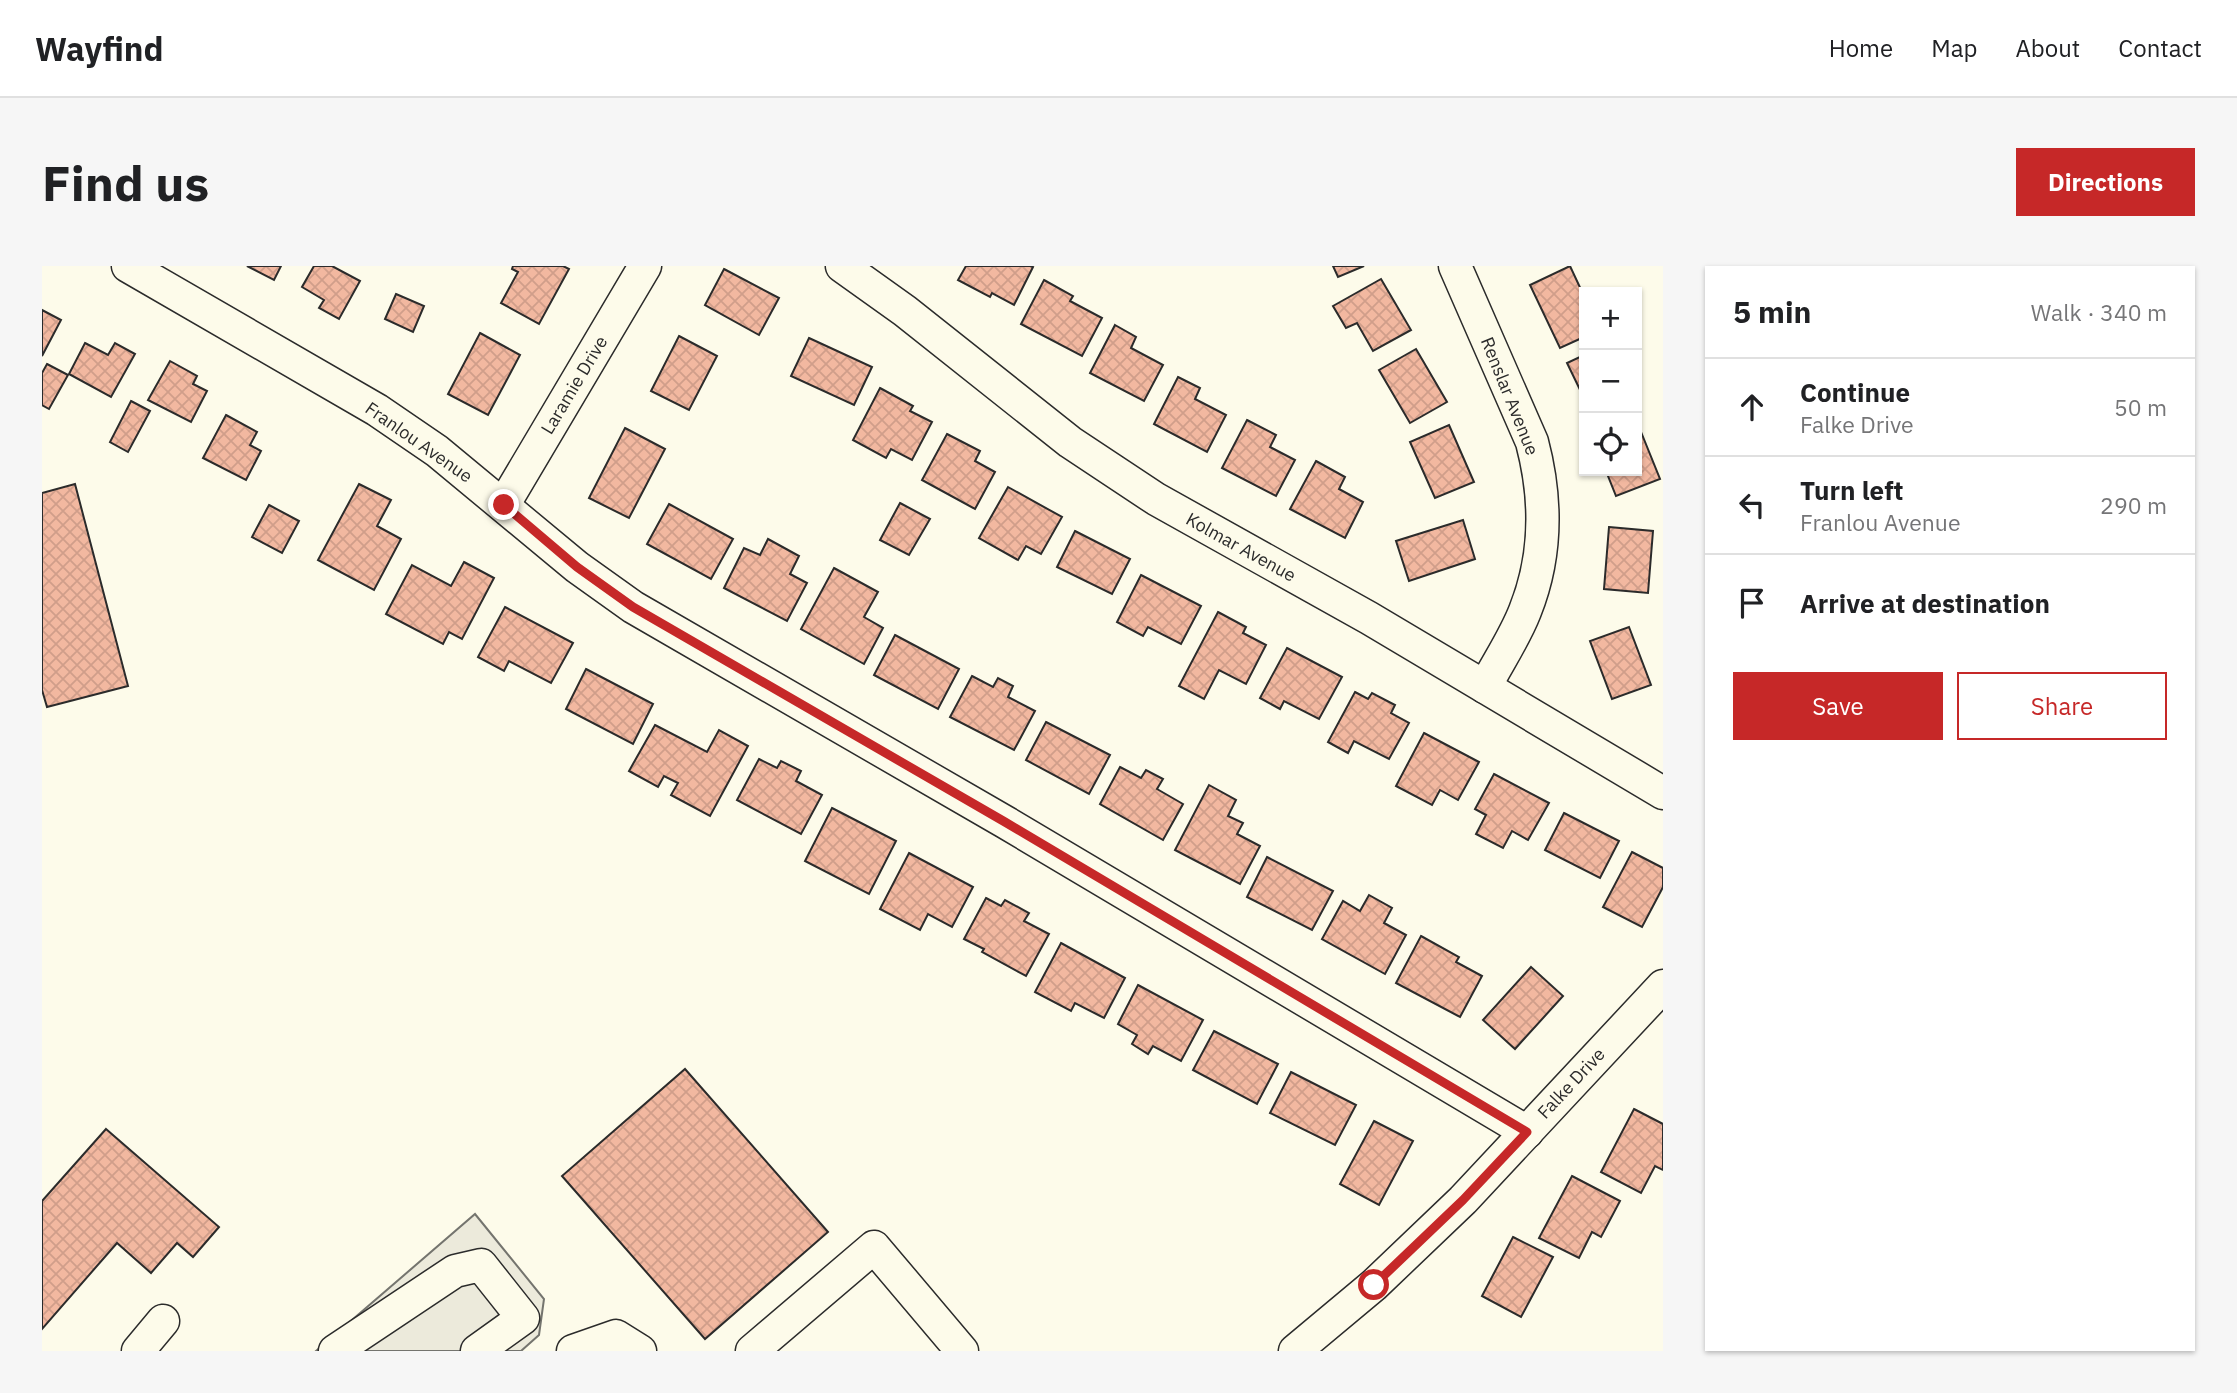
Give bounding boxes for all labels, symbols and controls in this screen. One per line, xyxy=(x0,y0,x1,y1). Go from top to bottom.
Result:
text: Wayfind xyxy=(35,27,164,70)
text: Home xyxy=(1829,32,1893,64)
text: Map xyxy=(1931,32,1977,64)
text: About xyxy=(2015,32,2080,64)
text: Contact xyxy=(2118,32,2202,64)
button: Directions xyxy=(2016,148,2195,216)
text: Find us xyxy=(42,151,209,214)
map controls xyxy=(1579,287,1642,476)
button: + xyxy=(1579,287,1642,350)
text: 5 min xyxy=(1733,292,1811,331)
text: Walk · 340 m xyxy=(2031,297,2167,327)
street label: Laramie Drive xyxy=(536,331,612,438)
street label: Renslar Avenue xyxy=(1476,333,1544,459)
button: − xyxy=(1579,350,1642,413)
text: Continue xyxy=(1800,375,1910,409)
icon: ahead xyxy=(1733,388,1771,426)
text: 50 m xyxy=(2114,392,2167,422)
street label: Franlou Avenue xyxy=(361,397,477,488)
text: Falke Drive xyxy=(1800,409,1914,439)
button: locate xyxy=(1579,413,1642,476)
text: Turn left xyxy=(1800,473,1903,507)
icon: left xyxy=(1733,486,1771,524)
route end xyxy=(488,489,519,520)
text: 290 m xyxy=(2100,490,2167,520)
street label: Kolmar Avenue xyxy=(1182,507,1300,587)
text: Franlou Avenue xyxy=(1800,507,1961,537)
icon: arrive xyxy=(1733,584,1771,622)
text: Arrive at destination xyxy=(1800,586,2050,620)
button: Save xyxy=(1733,672,1943,740)
button: Share xyxy=(1957,672,2167,740)
street label: Falke Drive xyxy=(1532,1043,1610,1123)
route start xyxy=(1358,1269,1389,1300)

